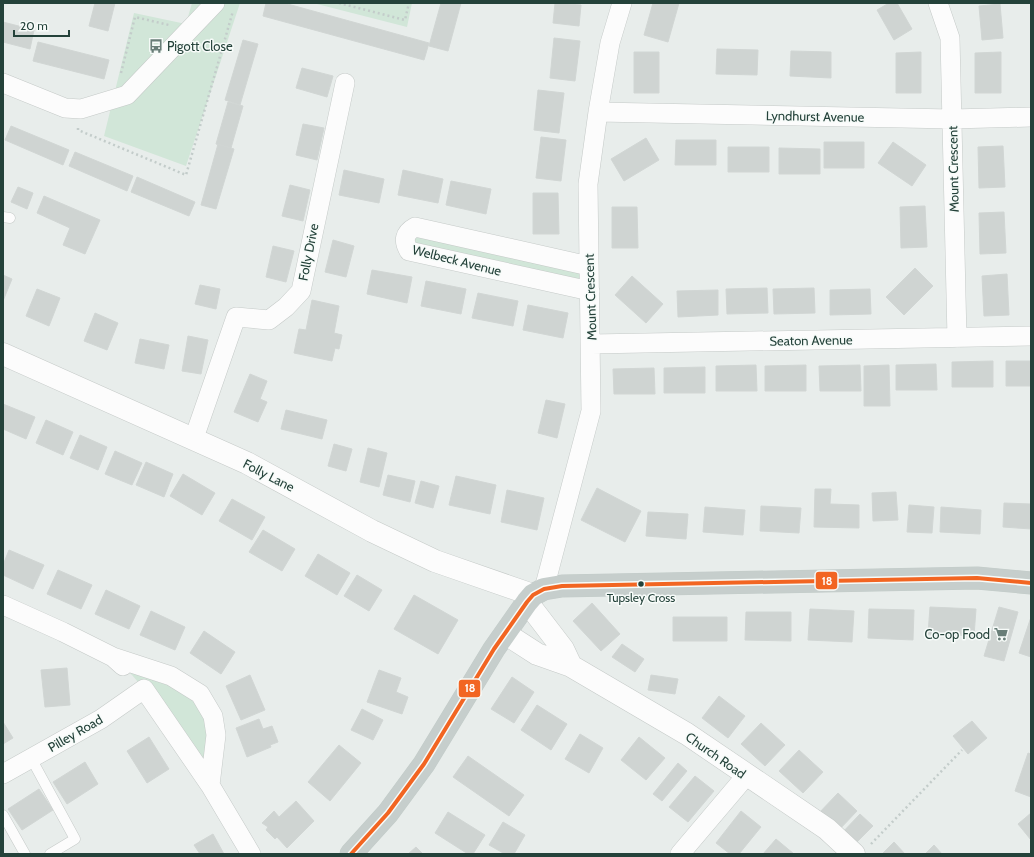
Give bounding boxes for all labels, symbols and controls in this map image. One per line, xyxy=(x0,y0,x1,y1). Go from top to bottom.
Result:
scale bar xyxy=(14,12,69,38)
text: 20 m xyxy=(20,18,48,33)
bus stop icon: Pigott Close xyxy=(148,38,164,54)
place label: Pigott Close xyxy=(167,38,233,54)
street label: Lyndhurst Avenue xyxy=(766,107,865,125)
street label: Mount Crescent xyxy=(944,125,962,213)
street label: Folly Drive xyxy=(295,222,321,282)
street label: Welbeck Avenue xyxy=(411,241,504,279)
street label: Mount Crescent xyxy=(580,253,600,341)
street label: Seaton Avenue xyxy=(769,331,853,349)
street label: Folly Lane xyxy=(241,455,298,495)
line badge: 18 xyxy=(815,571,838,590)
text: 18 xyxy=(822,574,833,588)
marker: Tupsley Cross xyxy=(636,579,646,589)
place label: Tupsley Cross xyxy=(607,590,675,605)
place label: Co-op Food xyxy=(924,626,990,642)
supermarket icon: Co-op Food xyxy=(993,626,1009,642)
line badge: 18 xyxy=(458,679,481,698)
text: 18 xyxy=(465,681,476,695)
street label: Pilley Road xyxy=(45,711,105,755)
street label: Church Road xyxy=(683,728,749,782)

